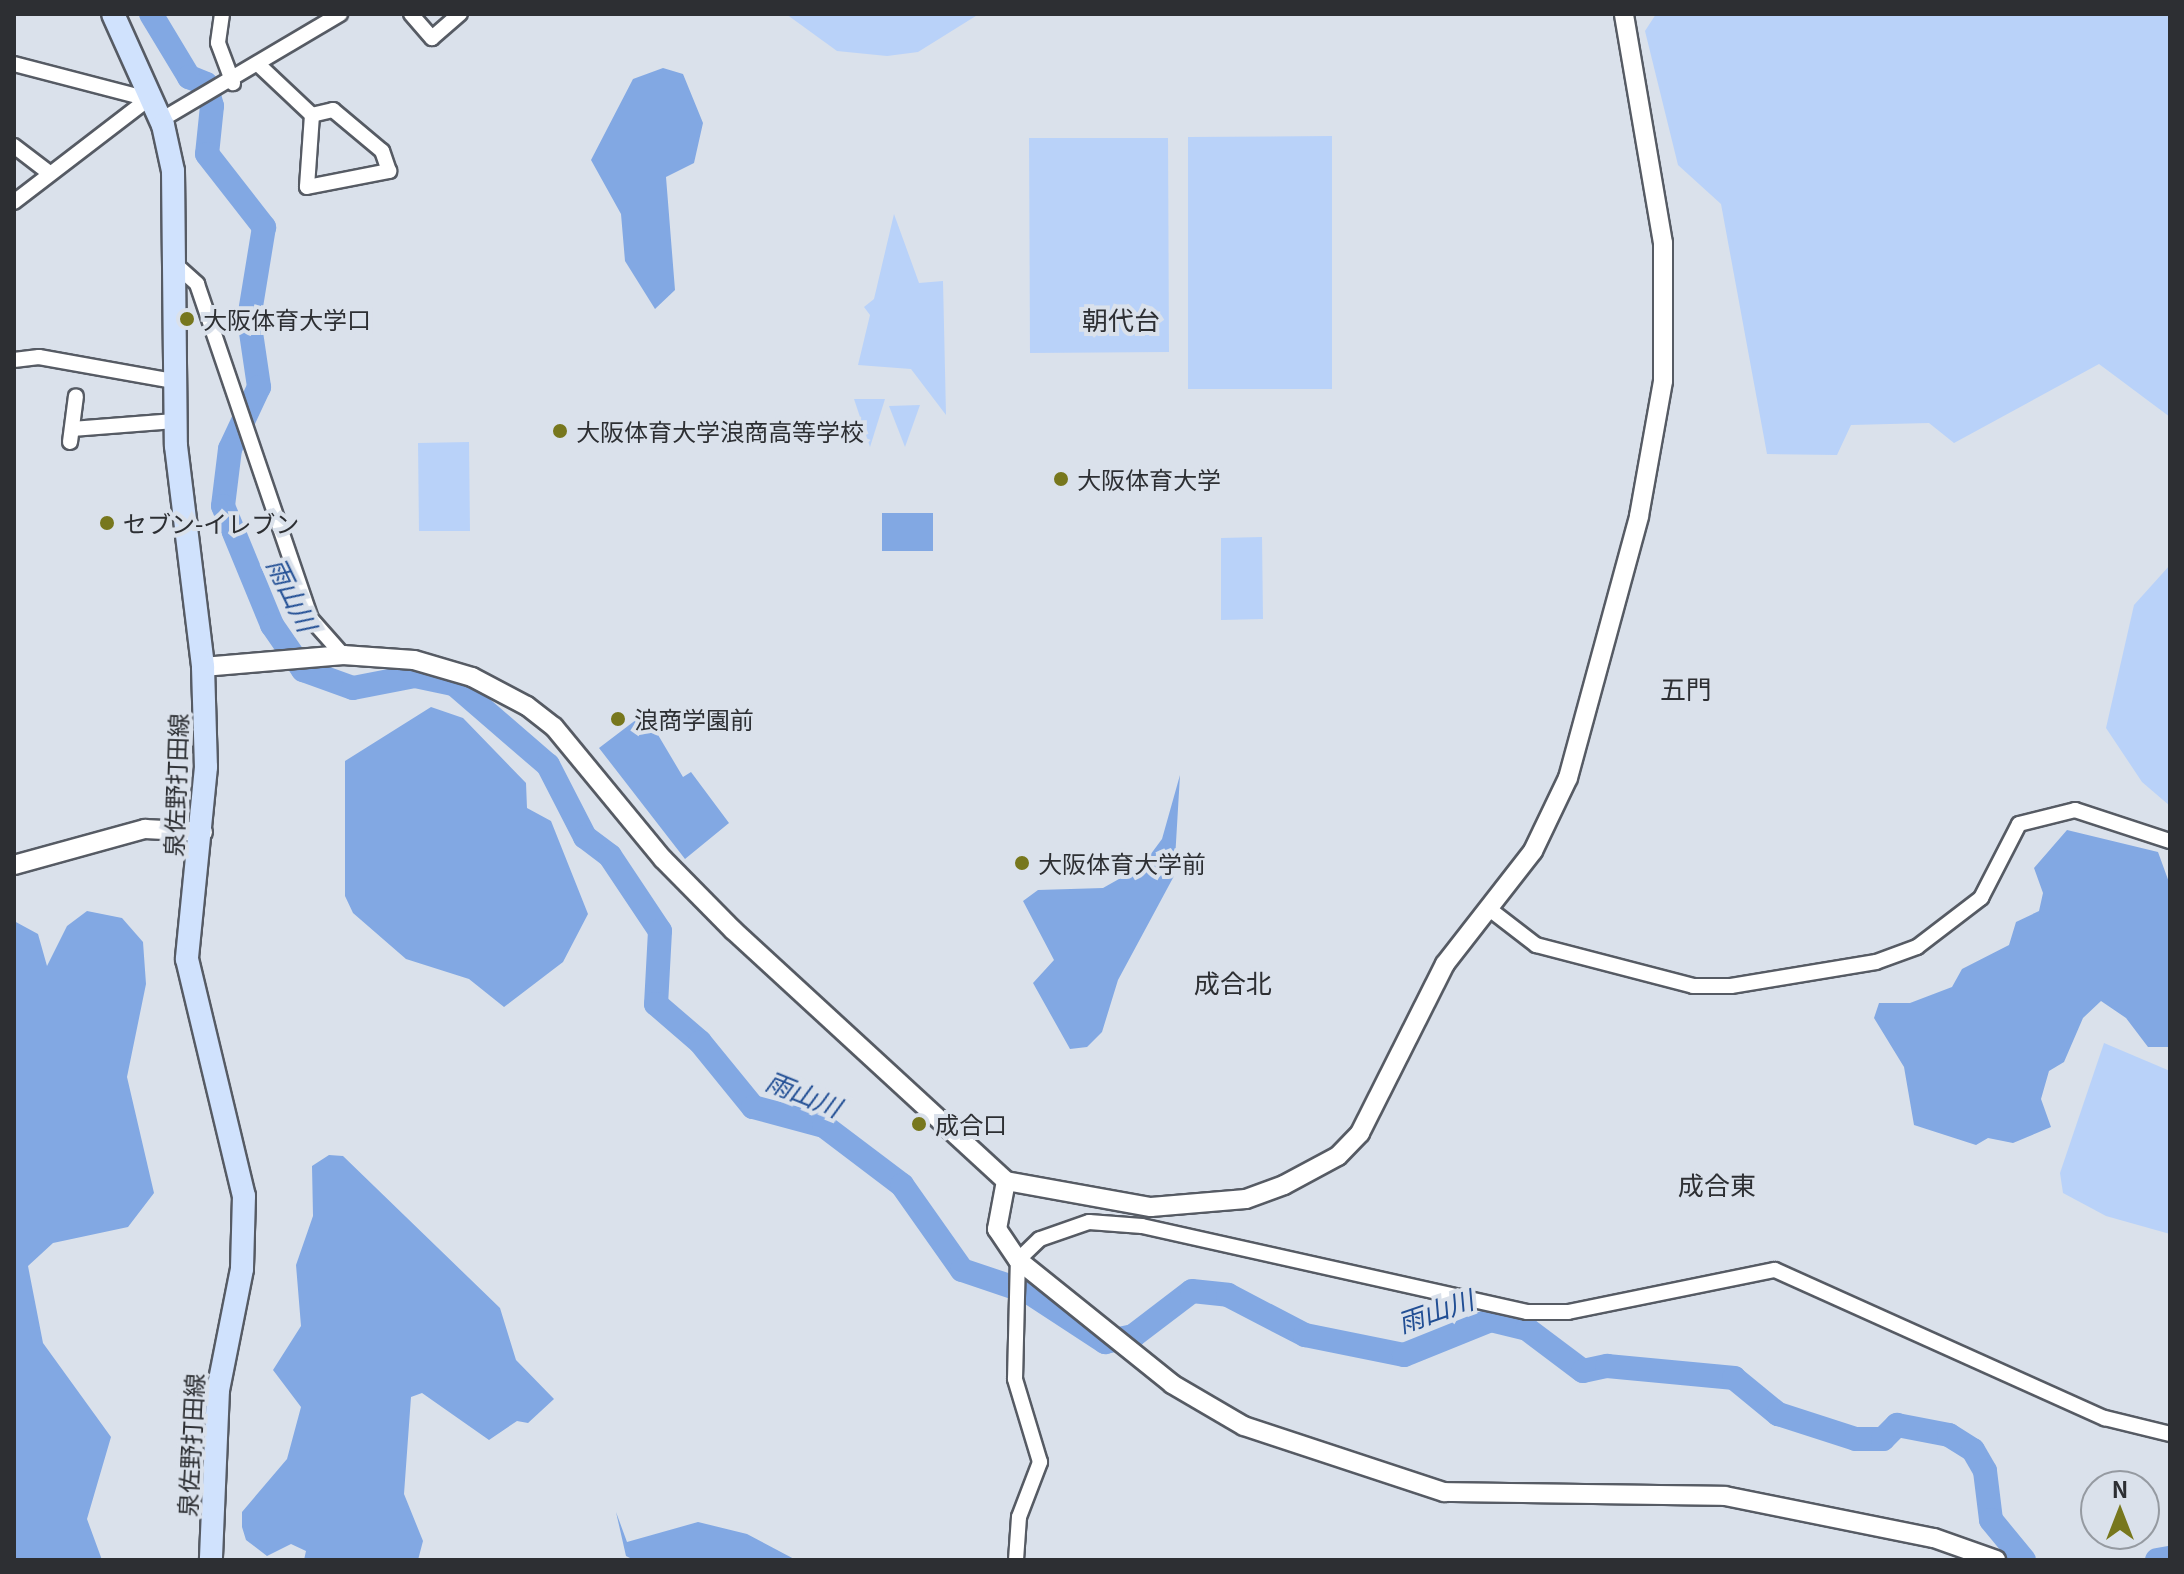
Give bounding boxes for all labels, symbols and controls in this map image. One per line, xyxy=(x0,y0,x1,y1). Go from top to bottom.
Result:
district label: 朝代台 xyxy=(1082,303,1160,335)
place label: 大阪体育大学口 xyxy=(203,305,371,333)
marker: 大阪体育大学口 xyxy=(178,310,196,328)
place label: 大阪体育大学浪商高等学校 xyxy=(576,417,864,445)
marker: 大阪体育大学浪商高等学校 xyxy=(551,422,569,440)
place label: 大阪体育大学 xyxy=(1077,465,1221,493)
marker: 大阪体育大学 xyxy=(1052,470,1070,488)
place label: セブン-イレブン xyxy=(123,509,299,537)
marker: セブン-イレブン xyxy=(98,514,116,532)
water label: 雨山川 xyxy=(262,552,324,636)
district label: 五門 xyxy=(1660,672,1712,704)
place label: 浪商学園前 xyxy=(634,705,754,733)
marker: 浪商学園前 xyxy=(609,710,627,728)
street label: 泉佐野打田線 xyxy=(158,713,192,857)
place label: 大阪体育大学前 xyxy=(1038,849,1206,877)
marker: 大阪体育大学前 xyxy=(1013,854,1031,872)
district label: 成合北 xyxy=(1194,966,1272,998)
water label: 雨山川 xyxy=(762,1064,846,1122)
place label: 成合口 xyxy=(935,1110,1007,1138)
marker: 成合口 xyxy=(910,1115,928,1133)
district label: 成合東 xyxy=(1678,1168,1756,1200)
water label: 雨山川 xyxy=(1393,1283,1477,1337)
street label: 泉佐野打田線 xyxy=(172,1372,208,1518)
north arrow xyxy=(2080,1470,2160,1550)
text: N xyxy=(2112,1472,2128,1504)

